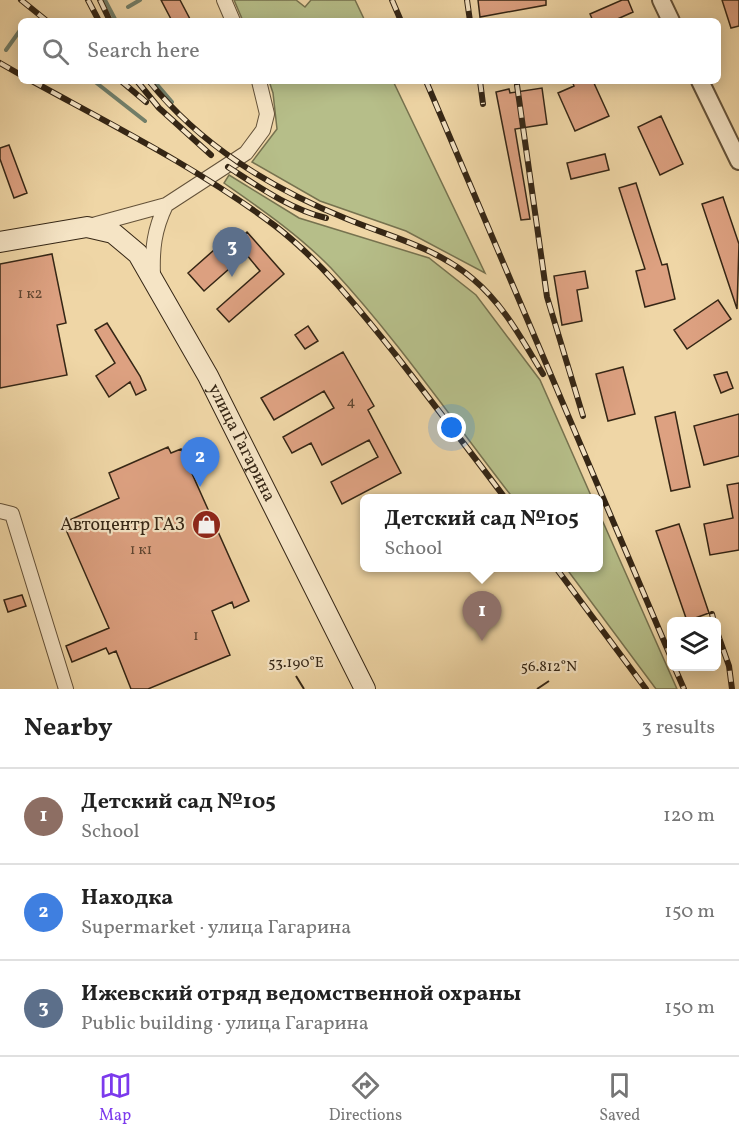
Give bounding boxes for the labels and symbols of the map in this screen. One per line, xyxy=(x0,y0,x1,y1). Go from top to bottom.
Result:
pin: 3 xyxy=(212,228,252,277)
house number: 1 к2 xyxy=(18,284,42,305)
street label: улица Гагарина xyxy=(201,379,282,506)
house number: 4 xyxy=(347,392,356,413)
your location xyxy=(437,413,466,442)
pin: 2 xyxy=(180,438,220,487)
shop icon: Автоцентр ГАЗ xyxy=(190,509,222,541)
place label: Автоцентр ГАЗ xyxy=(60,513,185,538)
house number: 1 к1 xyxy=(130,540,152,561)
pin: 1 xyxy=(462,592,502,641)
house number: 1 xyxy=(193,626,199,647)
text: 53.190°E xyxy=(268,653,324,674)
text: 56.812°N xyxy=(521,657,577,678)

